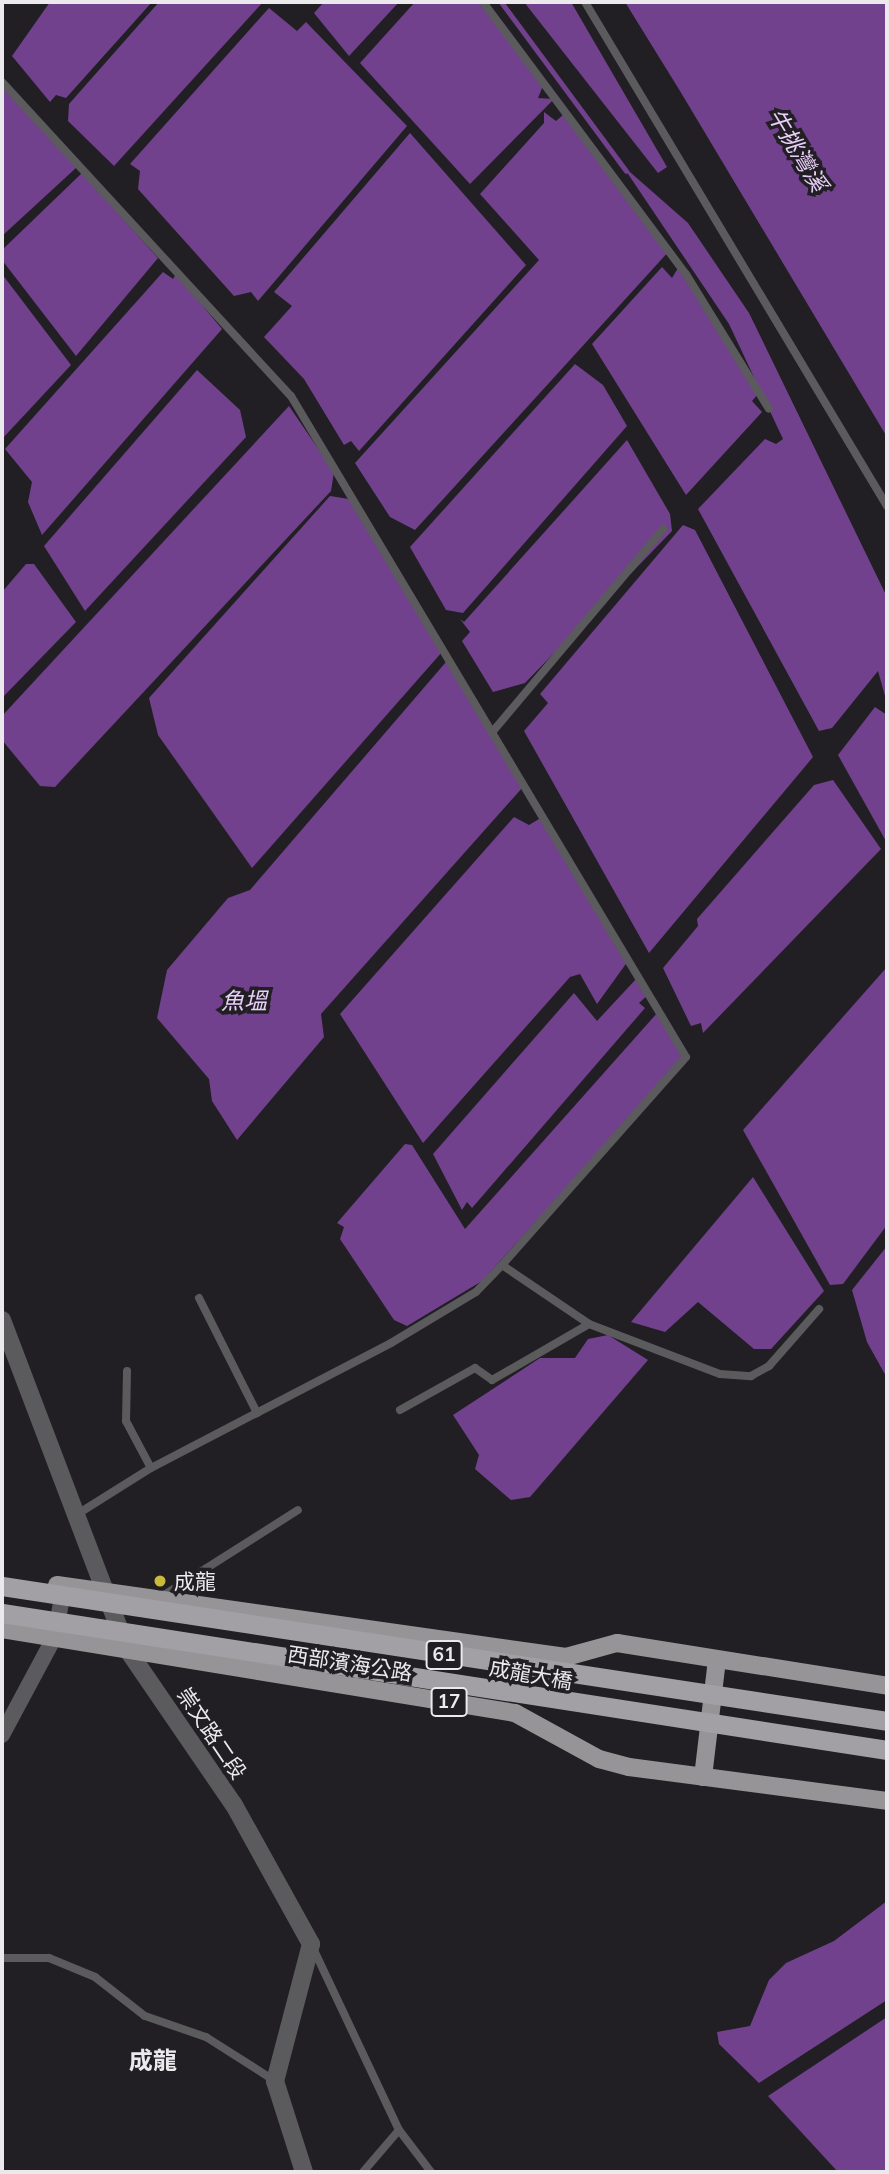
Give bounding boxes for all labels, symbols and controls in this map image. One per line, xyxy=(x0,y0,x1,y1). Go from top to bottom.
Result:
water label: 牛挑灣溪 xyxy=(761,103,833,197)
water label: 魚塭 xyxy=(221,987,267,1015)
place label: 成龍 xyxy=(174,1568,216,1594)
marker: 成龍 xyxy=(152,1573,168,1589)
road number: 61 xyxy=(425,1639,463,1670)
street label: 西部濱海公路 xyxy=(286,1641,414,1685)
street label: 成龍大橋 xyxy=(487,1654,575,1694)
street label: 崇文路二段 xyxy=(172,1682,252,1784)
road number: 17 xyxy=(430,1686,468,1718)
district label: 成龍 xyxy=(129,2047,177,2075)

